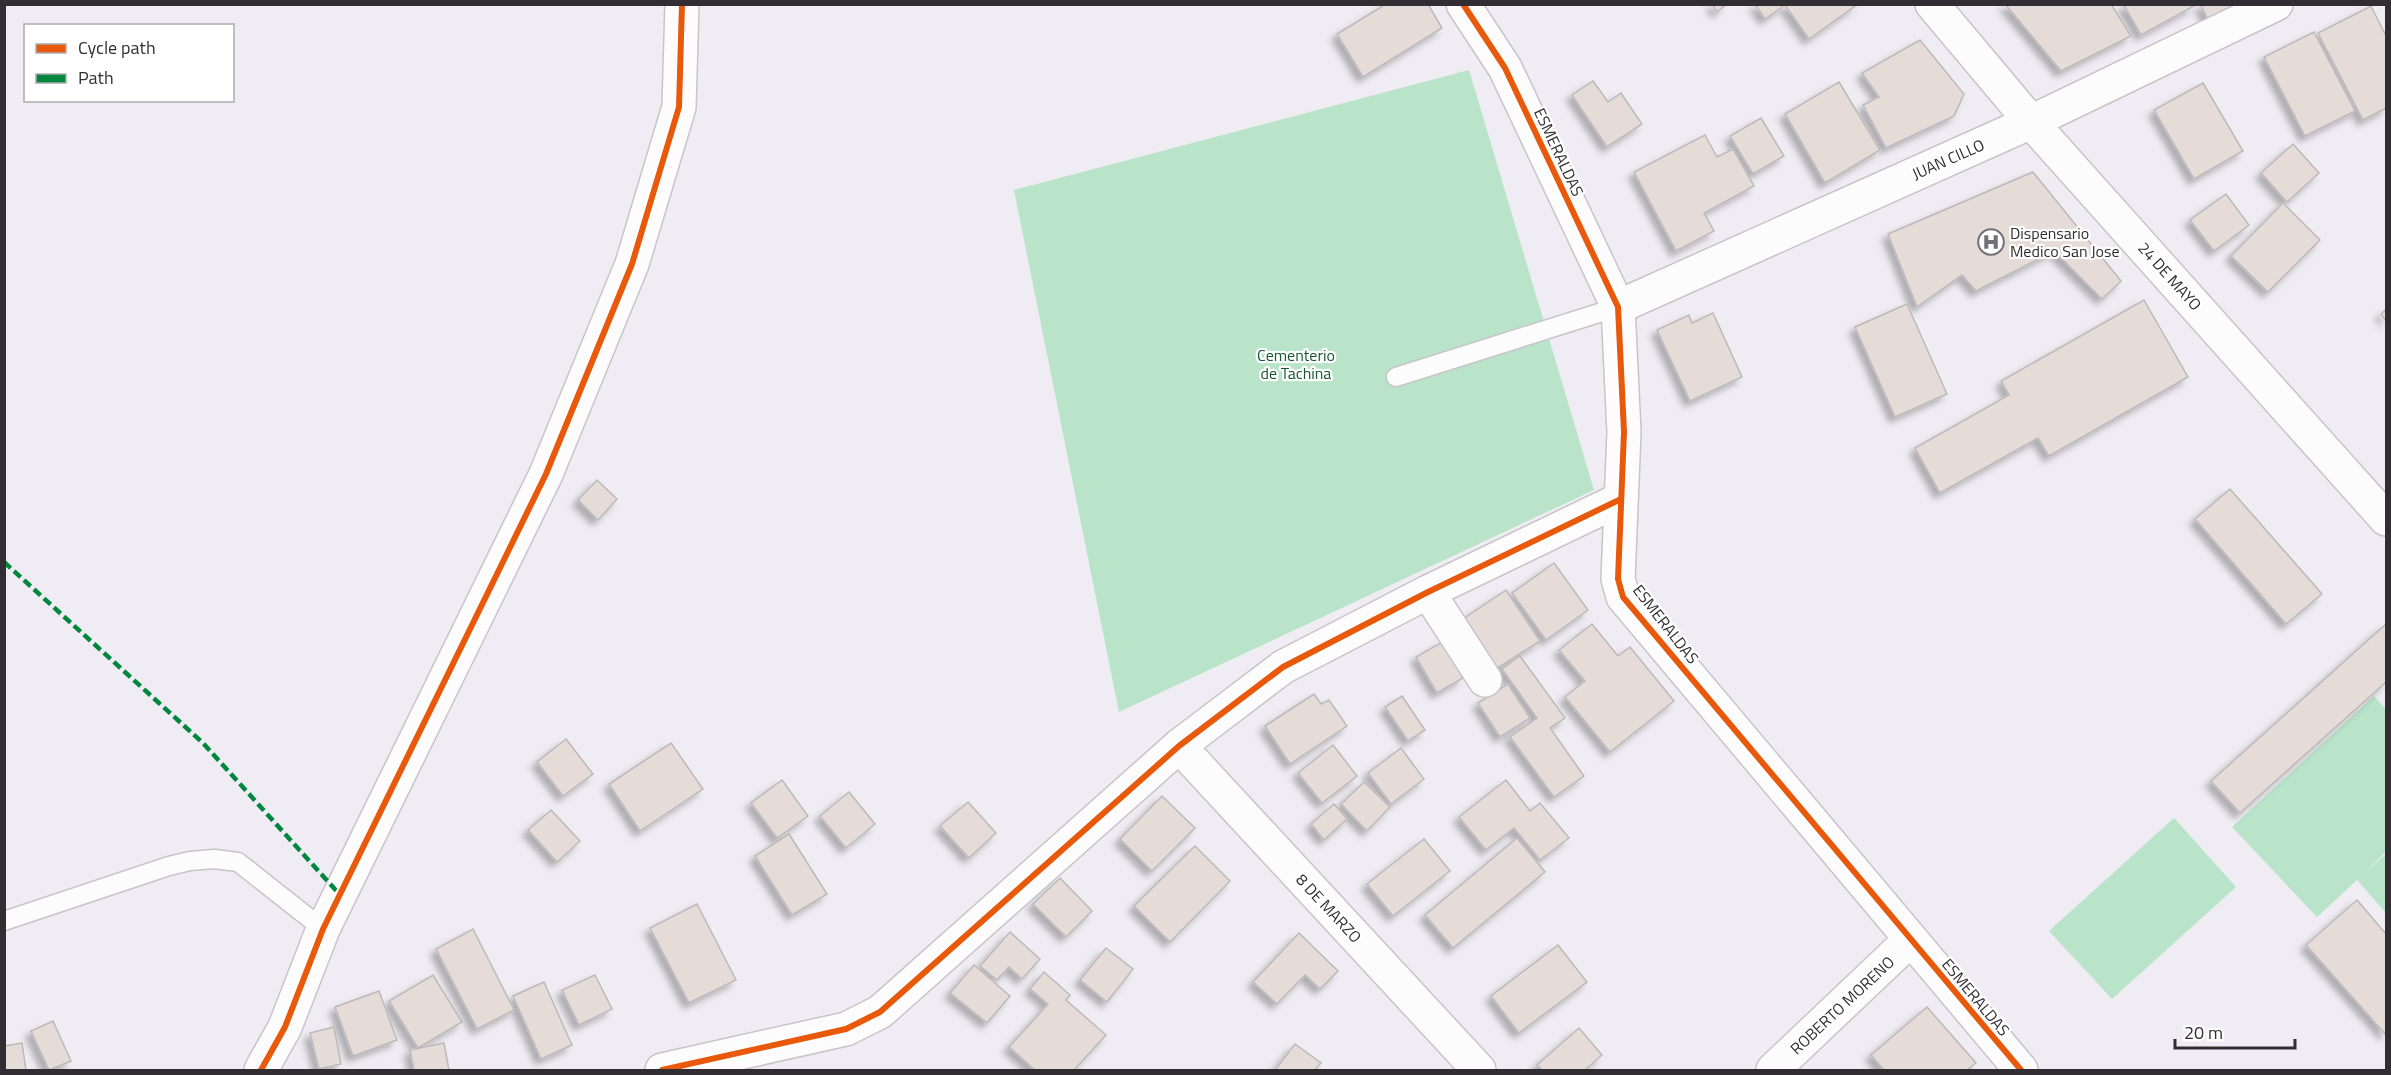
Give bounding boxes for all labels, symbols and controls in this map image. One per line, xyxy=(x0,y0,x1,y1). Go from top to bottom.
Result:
legend xyxy=(24,24,234,102)
text: Cycle path xyxy=(78,34,156,61)
text: Path xyxy=(78,64,114,91)
street label: ESMERALDAS xyxy=(1528,104,1590,200)
street label: JUAN CILLO xyxy=(1908,132,1988,186)
place label: Dispensario Medico San Jose xyxy=(2010,221,2120,263)
hospital icon: Dispensario Medico San Jose xyxy=(1976,227,2006,257)
street label: 24 DE MAYO xyxy=(2133,236,2207,316)
park label: Cementerio de Tachina xyxy=(1257,343,1335,385)
street label: ESMERALDAS xyxy=(1627,579,1705,669)
street label: 8 DE MARZO xyxy=(1291,868,1367,948)
street label: ROBERTO MORENO xyxy=(1784,950,1900,1060)
street label: ESMERALDAS xyxy=(1936,953,2016,1041)
scale bar xyxy=(2175,1012,2295,1050)
text: 20 m xyxy=(2184,1019,2223,1046)

